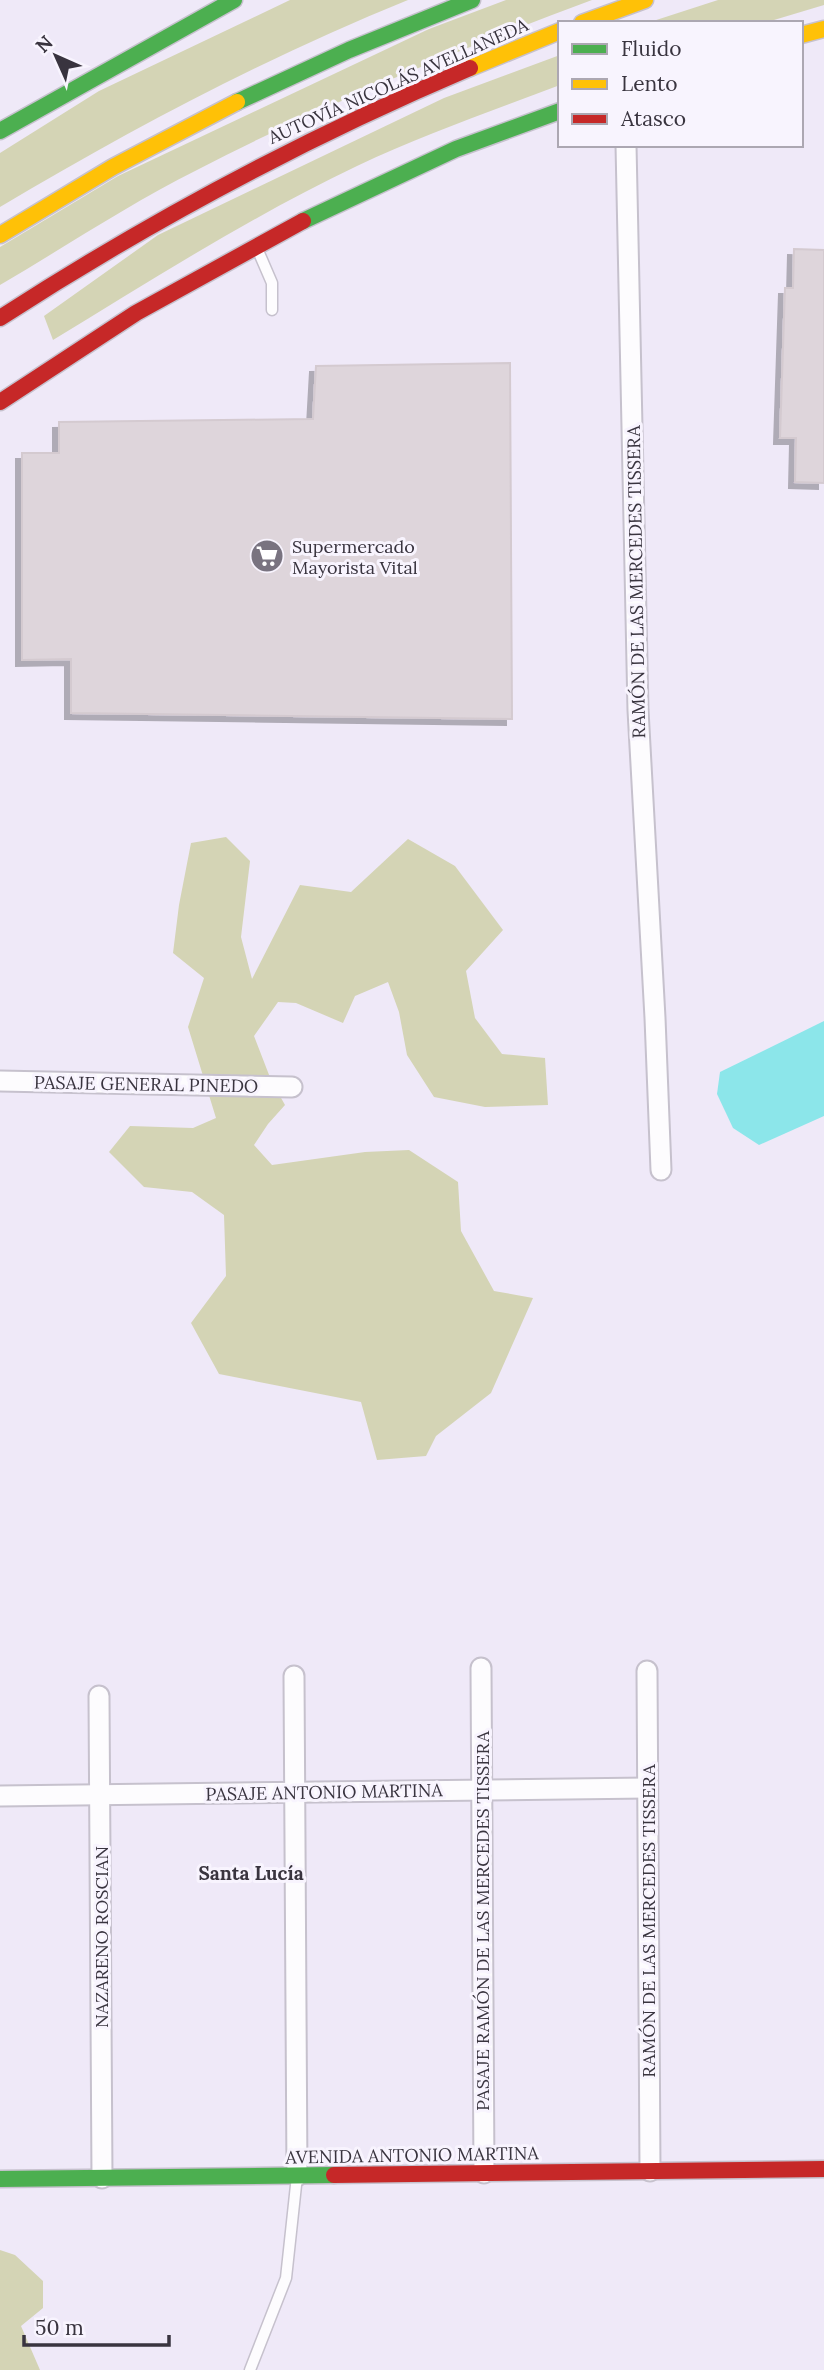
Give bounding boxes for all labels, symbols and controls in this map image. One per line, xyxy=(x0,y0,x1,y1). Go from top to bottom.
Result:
street label: AUTOVÍA NICOLÁS AVELLANEDA xyxy=(263,13,532,149)
north arrow xyxy=(21,21,91,91)
legend xyxy=(558,21,803,147)
text: N xyxy=(30,30,58,58)
text: Fluido xyxy=(621,35,682,62)
text: Lento xyxy=(621,70,678,97)
text: Atasco xyxy=(620,105,686,132)
street label: RAMÓN DE LAS MERCEDES TISSERA xyxy=(622,424,650,739)
place label: Supermercado Mayorista Vital xyxy=(292,535,418,579)
supermarket icon: Supermercado Mayorista Vital xyxy=(248,537,286,575)
street label: PASAJE GENERAL PINEDO xyxy=(34,1071,258,1097)
street label: PASAJE RAMÓN DE LAS MERCEDES TISSERA xyxy=(471,1730,494,2111)
street label: RAMÓN DE LAS MERCEDES TISSERA xyxy=(637,1764,660,2078)
street label: PASAJE ANTONIO MARTINA xyxy=(205,1778,444,1806)
street label: NAZARENO ROSCIAN xyxy=(90,1846,113,2028)
district label: Santa Lucía xyxy=(198,1861,304,1885)
street label: AVENIDA ANTONIO MARTINA xyxy=(284,2141,540,2169)
scale bar xyxy=(24,2304,170,2348)
text: 50 m xyxy=(35,2314,84,2341)

